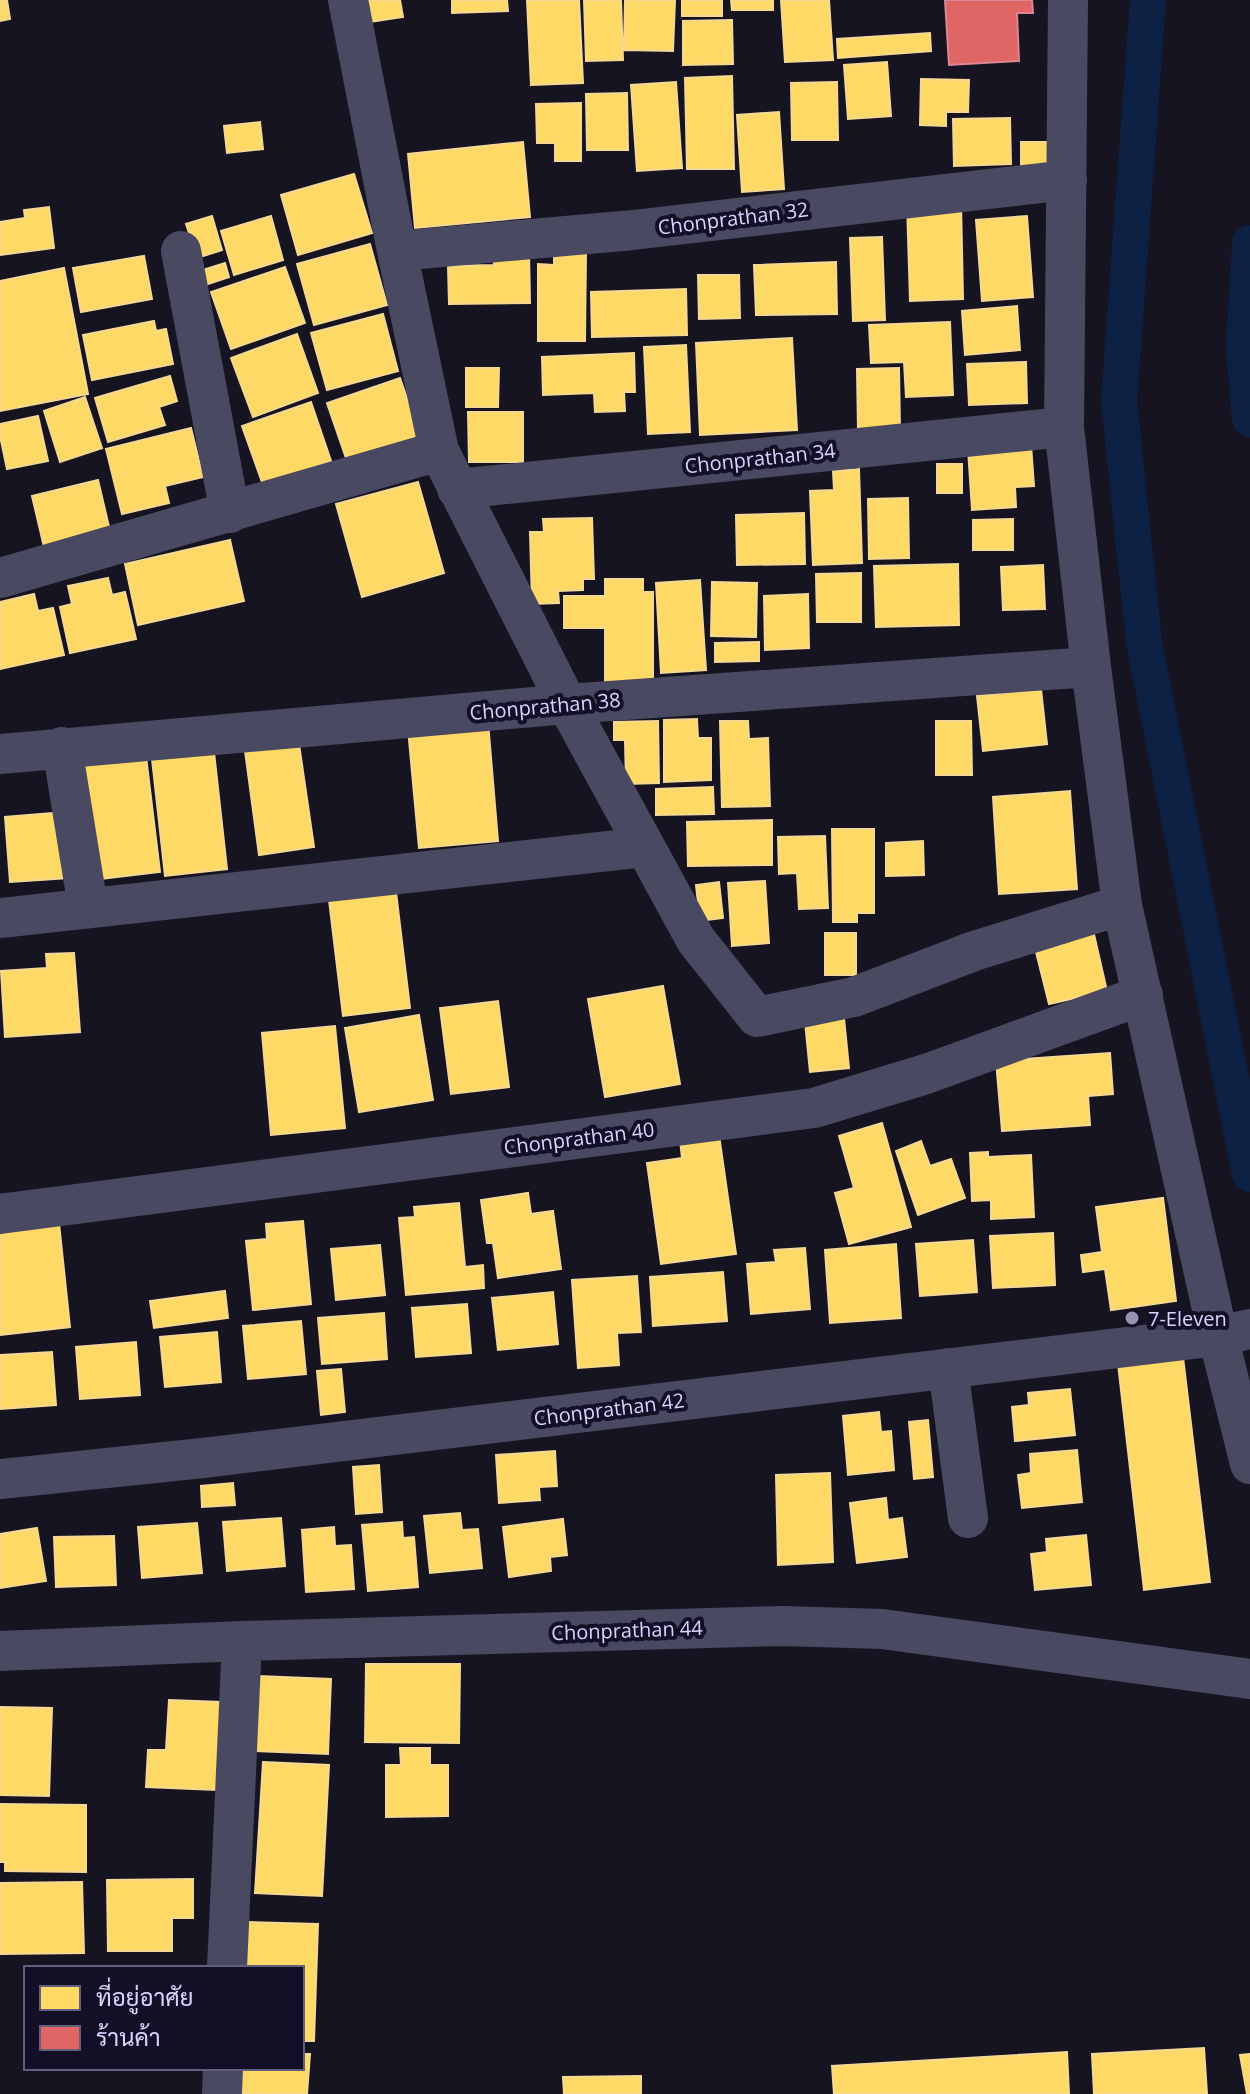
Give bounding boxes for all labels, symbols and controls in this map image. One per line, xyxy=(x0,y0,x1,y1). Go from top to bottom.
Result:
street label: Chonprathan 32 xyxy=(656,195,810,241)
street label: Chonprathan 34 xyxy=(683,437,837,479)
street label: Chonprathan 38 xyxy=(468,686,622,726)
street label: Chonprathan 40 xyxy=(502,1115,656,1161)
place label: 7-Eleven xyxy=(1148,1305,1227,1332)
marker: 7-Eleven xyxy=(1123,1309,1141,1327)
street label: Chonprathan 42 xyxy=(532,1386,686,1432)
street label: Chonprathan 44 xyxy=(551,1614,704,1646)
legend xyxy=(24,1966,304,2070)
text: ที่อยู่อาศัย xyxy=(96,1977,194,2015)
text: ร้านค้า xyxy=(96,2020,161,2053)

